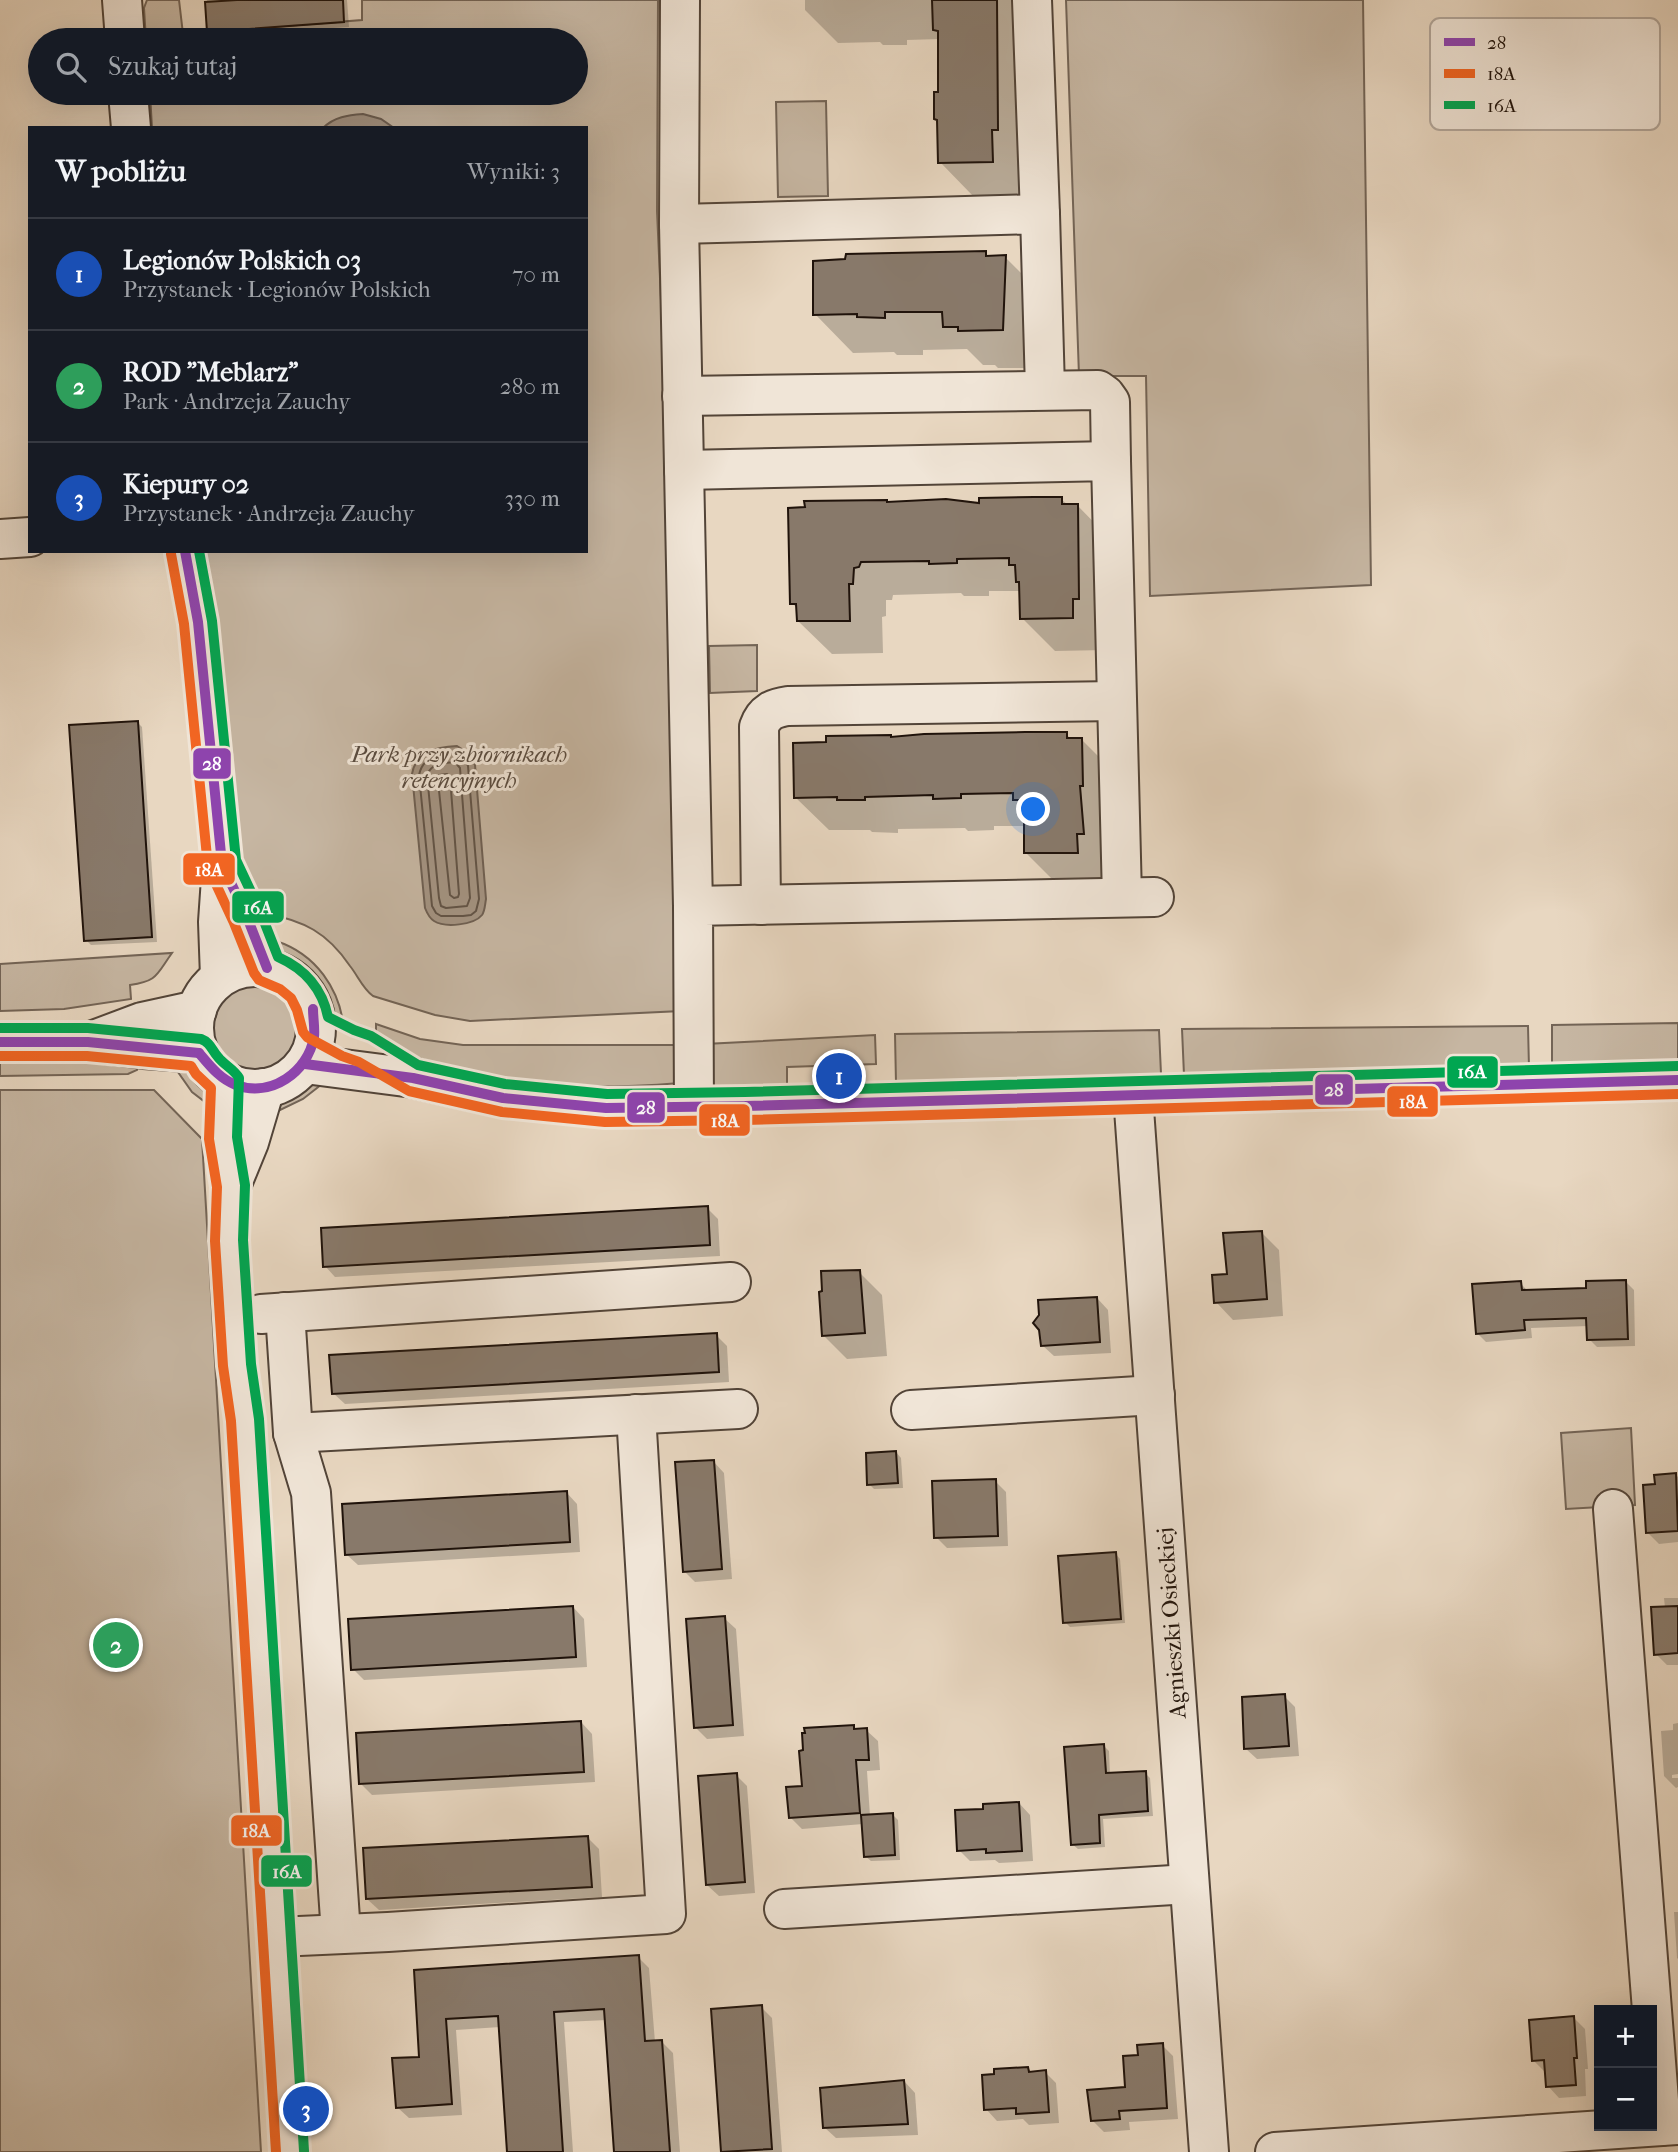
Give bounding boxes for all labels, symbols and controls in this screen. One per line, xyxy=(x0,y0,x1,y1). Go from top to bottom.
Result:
legend xyxy=(1430,18,1660,130)
search box xyxy=(28,28,588,105)
text: 28 xyxy=(1487,32,1506,54)
icon: search xyxy=(52,48,90,86)
text: Szukaj tutaj xyxy=(108,51,237,82)
text: 18A xyxy=(1487,63,1516,85)
text: 16A xyxy=(1487,95,1517,117)
text: W pobliżu xyxy=(56,154,186,189)
text: Wyniki: 3 xyxy=(467,158,560,185)
text: Legionów Polskich 03 xyxy=(123,245,361,276)
text: 1 xyxy=(75,261,83,288)
text: 70 m xyxy=(512,261,560,288)
text: Przystanek · Legionów Polskich xyxy=(123,276,431,303)
text: ROD "Meblarz" xyxy=(123,357,298,388)
text: 2 xyxy=(73,373,85,400)
text: 280 m xyxy=(500,373,560,400)
text: Park · Andrzeja Zauchy xyxy=(123,388,350,415)
text: Kiepury 02 xyxy=(123,469,249,500)
text: 3 xyxy=(74,485,84,512)
text: 330 m xyxy=(504,485,560,512)
text: Przystanek · Andrzeja Zauchy xyxy=(123,500,414,527)
park label: Park przy zbiornikach retencyjnych xyxy=(350,741,567,794)
line badge: 28 xyxy=(192,747,232,780)
text: 28 xyxy=(202,753,222,775)
your location xyxy=(1016,792,1050,826)
line badge: 18A xyxy=(182,852,236,886)
text: 18A xyxy=(195,859,224,881)
line badge: 16A xyxy=(231,890,285,924)
text: 16A xyxy=(243,897,273,919)
pin: 1 xyxy=(816,1050,862,1102)
line badge: 16A xyxy=(1446,1055,1499,1089)
text: 16A xyxy=(1457,1061,1487,1083)
line badge: 28 xyxy=(1314,1073,1354,1106)
text: 28 xyxy=(1324,1079,1344,1101)
line badge: 18A xyxy=(1386,1085,1439,1118)
line badge: 28 xyxy=(626,1091,666,1124)
text: 18A xyxy=(1399,1091,1428,1113)
text: 28 xyxy=(636,1097,656,1119)
line badge: 18A xyxy=(698,1103,751,1137)
text: 18A xyxy=(711,1110,740,1132)
street label: Agnieszki Osieckiej xyxy=(1151,1527,1192,1720)
pin: 2 xyxy=(93,1619,139,1671)
line badge: 18A xyxy=(230,1814,283,1847)
text: 18A xyxy=(242,1820,271,1842)
line badge: 16A xyxy=(260,1854,313,1888)
text: 16A xyxy=(272,1861,302,1883)
map controls xyxy=(1594,2005,1657,2131)
button: + xyxy=(1594,2005,1657,2068)
button: − xyxy=(1594,2068,1657,2131)
pin: 3 xyxy=(283,2083,329,2135)

